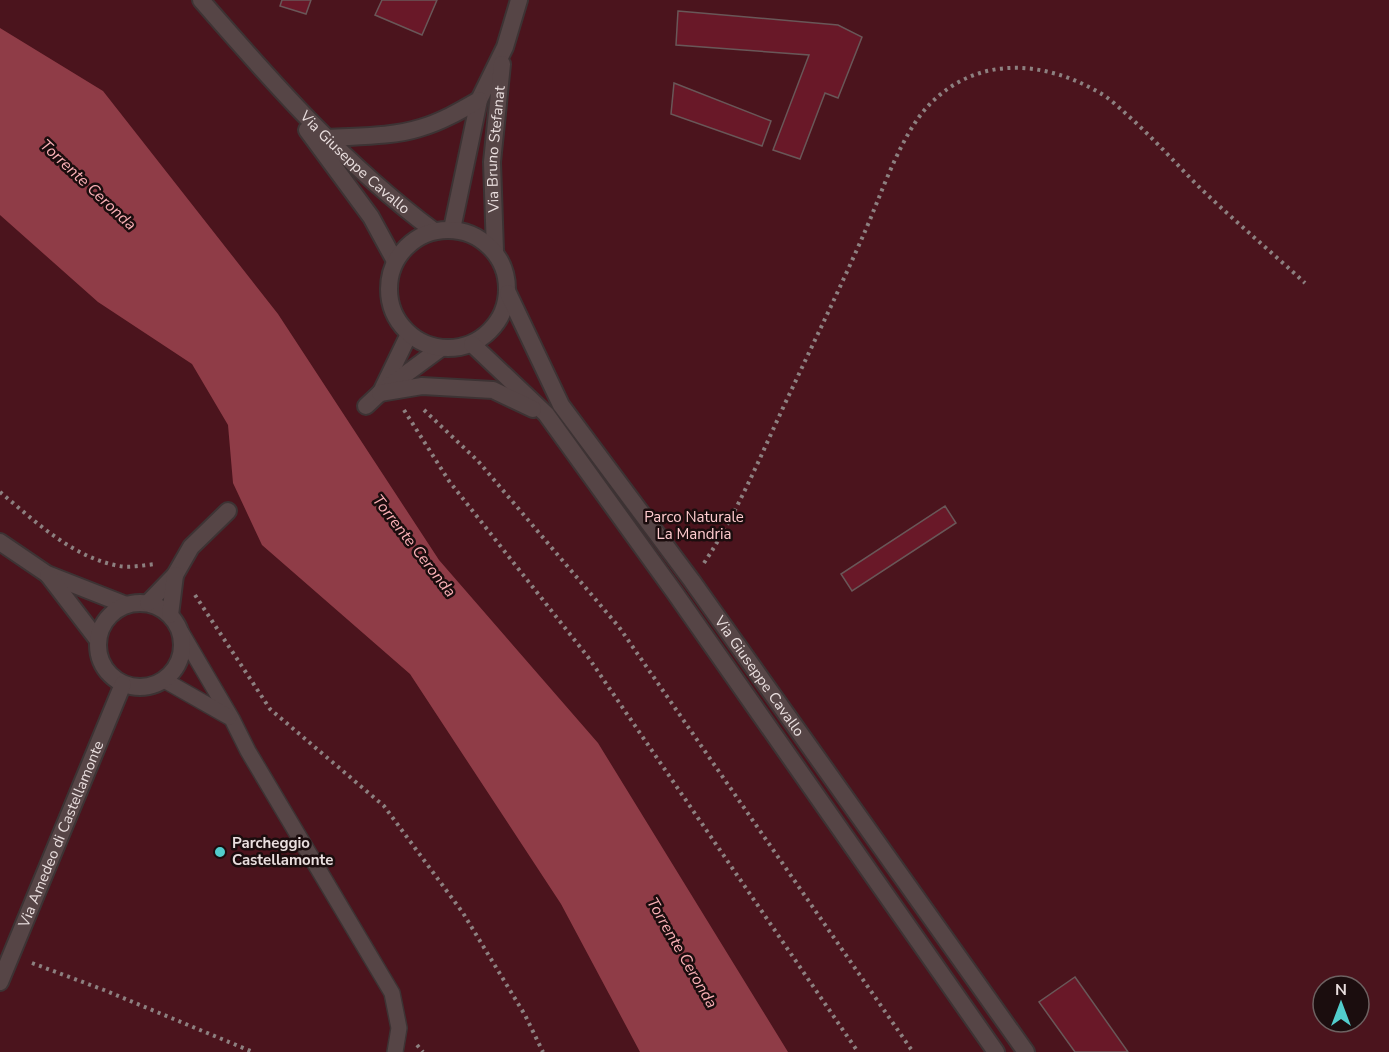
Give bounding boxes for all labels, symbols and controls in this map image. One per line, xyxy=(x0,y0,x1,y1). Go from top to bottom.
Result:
street label: Via Bruno Stefanat xyxy=(482,84,510,214)
street label: Via Giuseppe Cavallo xyxy=(295,106,414,219)
water label: Torrente Ceronda xyxy=(35,134,141,236)
water label: Torrente Ceronda xyxy=(367,490,461,602)
park label: Parco Naturale La Mandria xyxy=(644,507,744,544)
street label: Via Giuseppe Cavallo xyxy=(709,611,809,740)
street label: Via Amedeo di Castellamonte xyxy=(13,738,109,931)
place label: Parcheggio Castellamonte xyxy=(232,833,333,870)
marker: Parcheggio Castellamonte xyxy=(213,845,227,859)
water label: Torrente Ceronda xyxy=(641,894,723,1012)
north arrow xyxy=(1311,974,1371,1034)
text: N xyxy=(1335,979,1347,1001)

